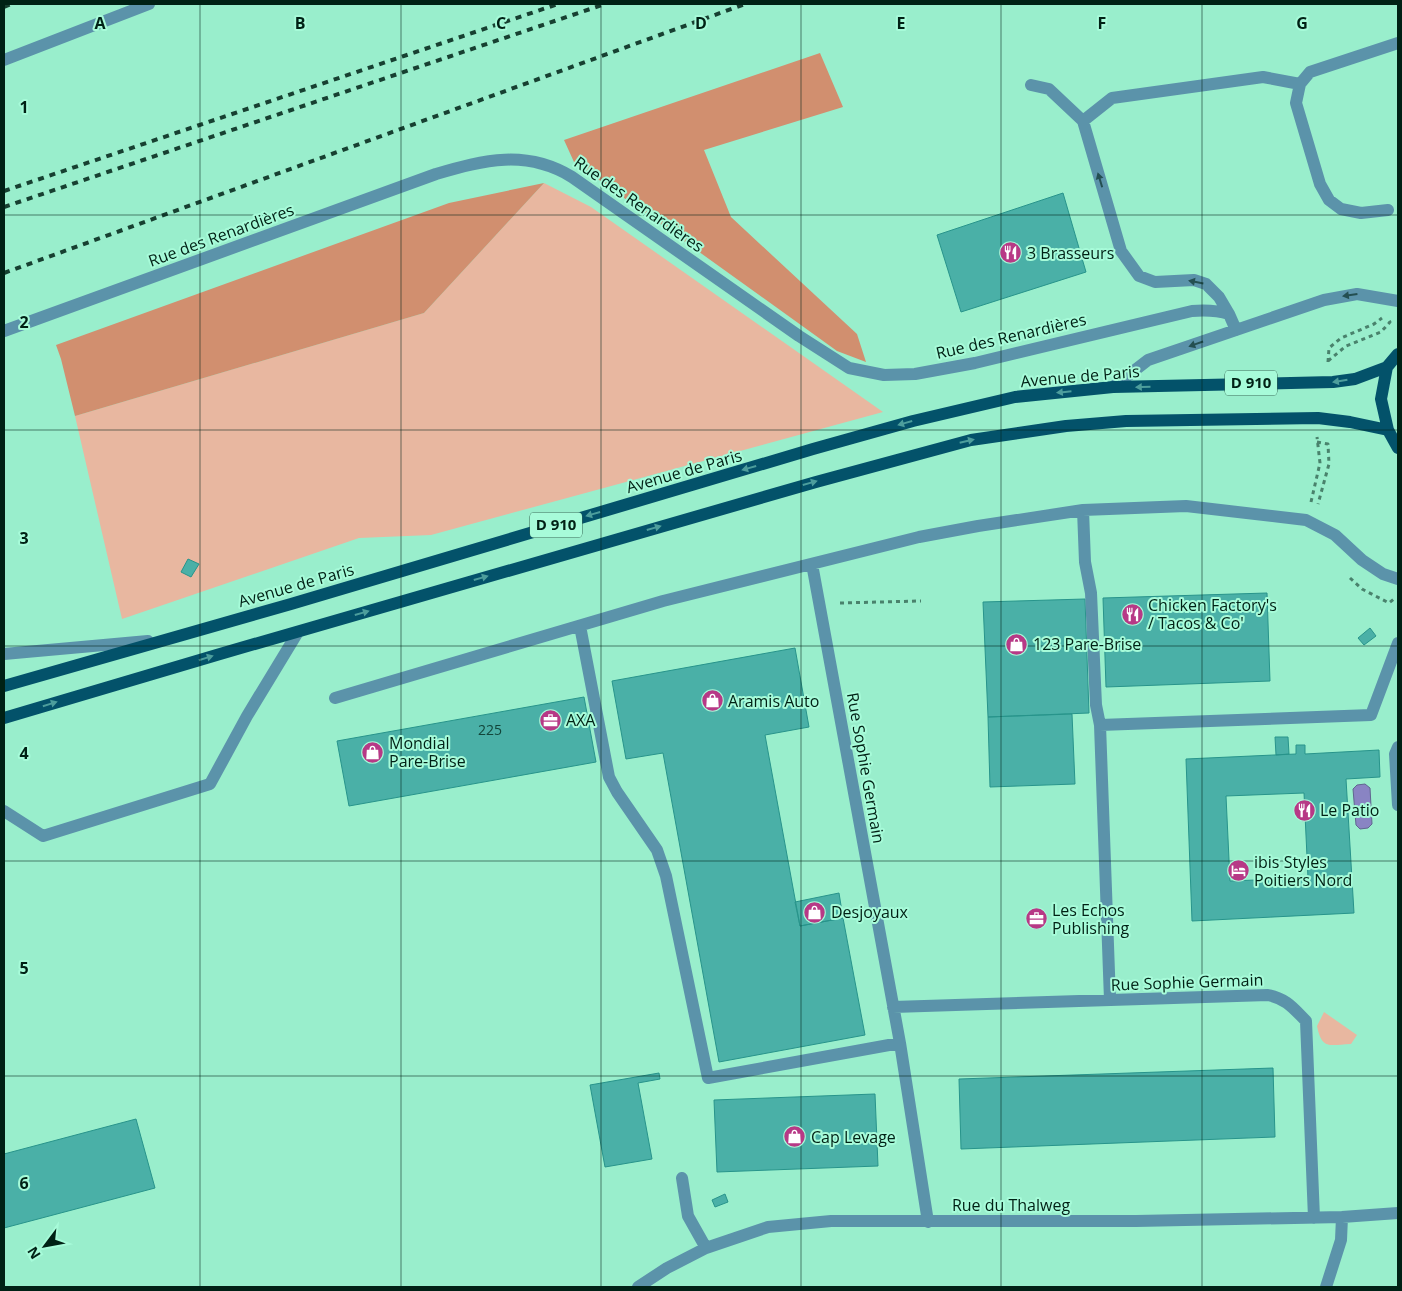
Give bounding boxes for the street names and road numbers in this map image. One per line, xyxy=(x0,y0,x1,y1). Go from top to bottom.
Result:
street label: Rue des Renardières xyxy=(570,151,708,257)
street label: Rue des Renardières xyxy=(145,198,297,272)
street label: Rue des Renardières xyxy=(934,308,1088,364)
street label: Avenue de Paris xyxy=(1020,360,1140,392)
road number: D 910 xyxy=(1225,370,1277,396)
street label: Avenue de Paris xyxy=(624,444,744,498)
road number: D 910 xyxy=(530,512,582,538)
street label: Avenue de Paris xyxy=(236,558,356,612)
street label: Rue Sophie Germain xyxy=(842,691,890,845)
street label: Rue Sophie Germain xyxy=(1110,968,1264,996)
street label: Rue du Thalweg xyxy=(952,1194,1070,1216)

